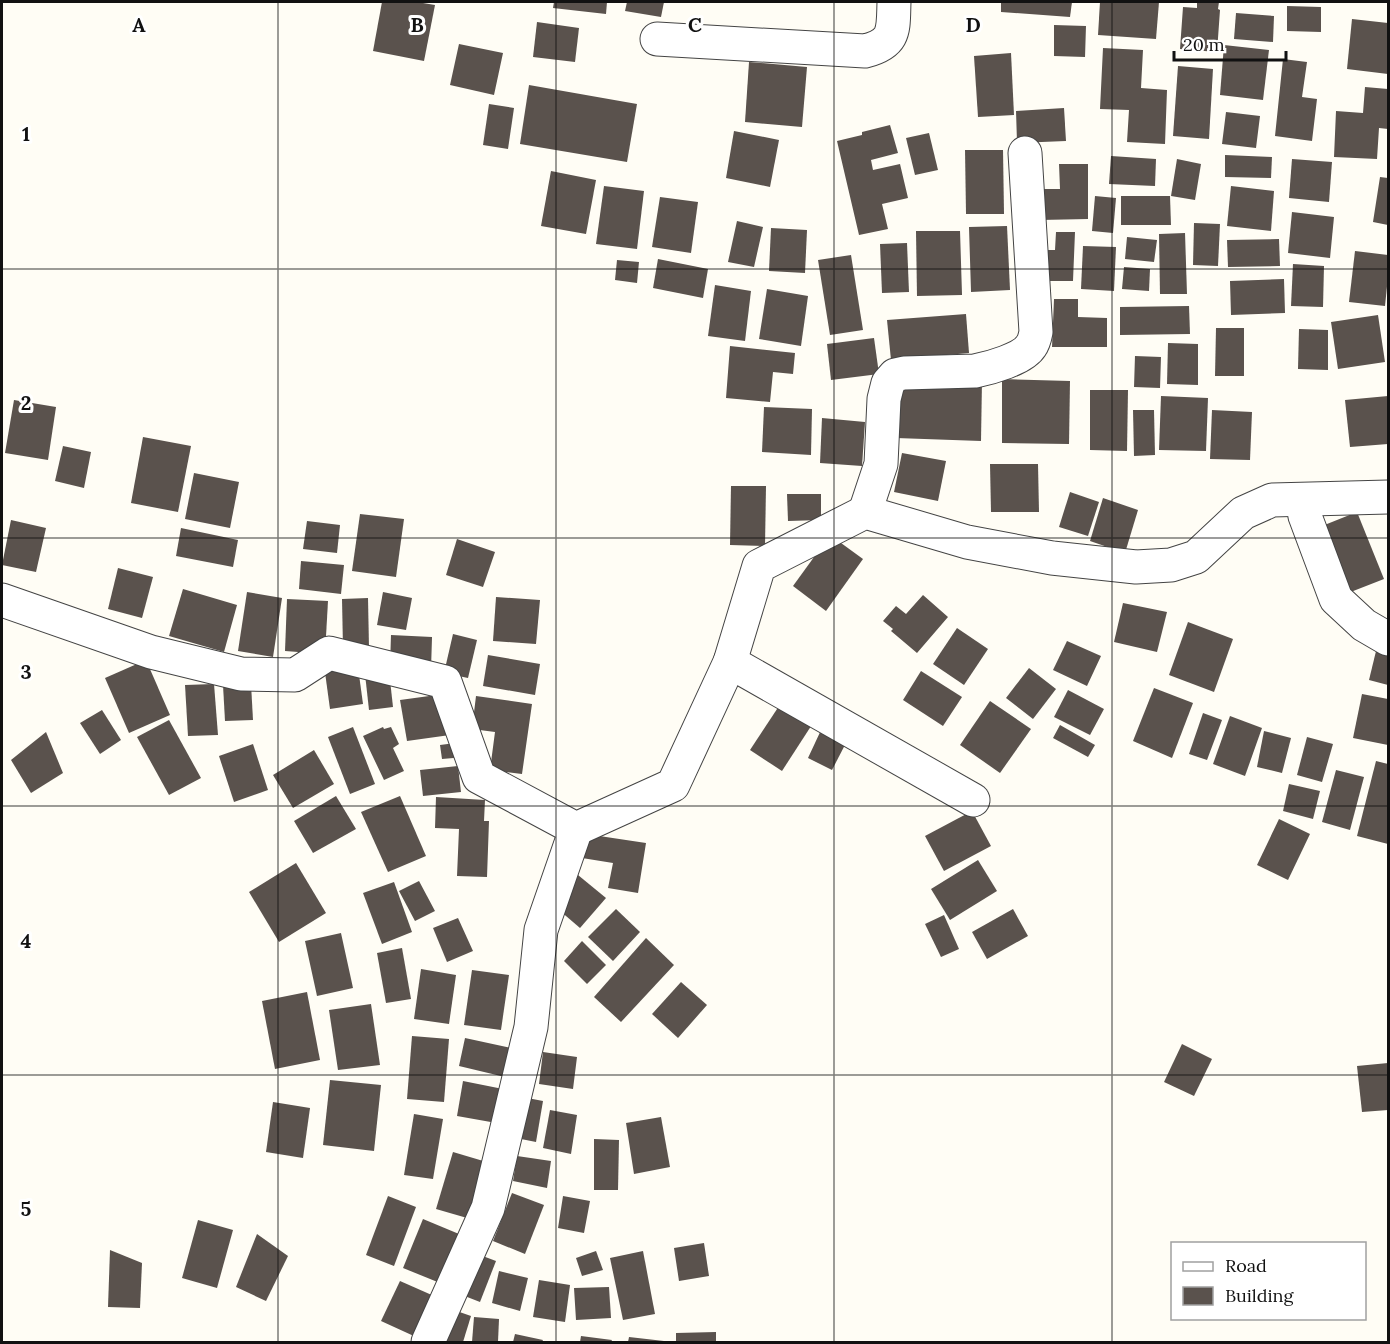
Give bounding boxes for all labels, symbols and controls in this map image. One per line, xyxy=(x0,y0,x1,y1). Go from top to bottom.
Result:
text: A xyxy=(132,12,146,37)
text: B xyxy=(410,12,424,37)
text: C xyxy=(688,12,702,37)
text: D xyxy=(965,12,981,37)
scale bar xyxy=(1174,24,1286,62)
text: 20 m xyxy=(1183,33,1225,56)
text: 1 xyxy=(22,121,30,146)
text: 2 xyxy=(21,390,31,415)
text: 3 xyxy=(20,659,32,684)
text: 4 xyxy=(21,928,32,953)
text: 5 xyxy=(21,1196,32,1221)
legend xyxy=(1171,1242,1366,1320)
text: Road xyxy=(1225,1254,1267,1277)
text: Building xyxy=(1225,1284,1295,1307)

